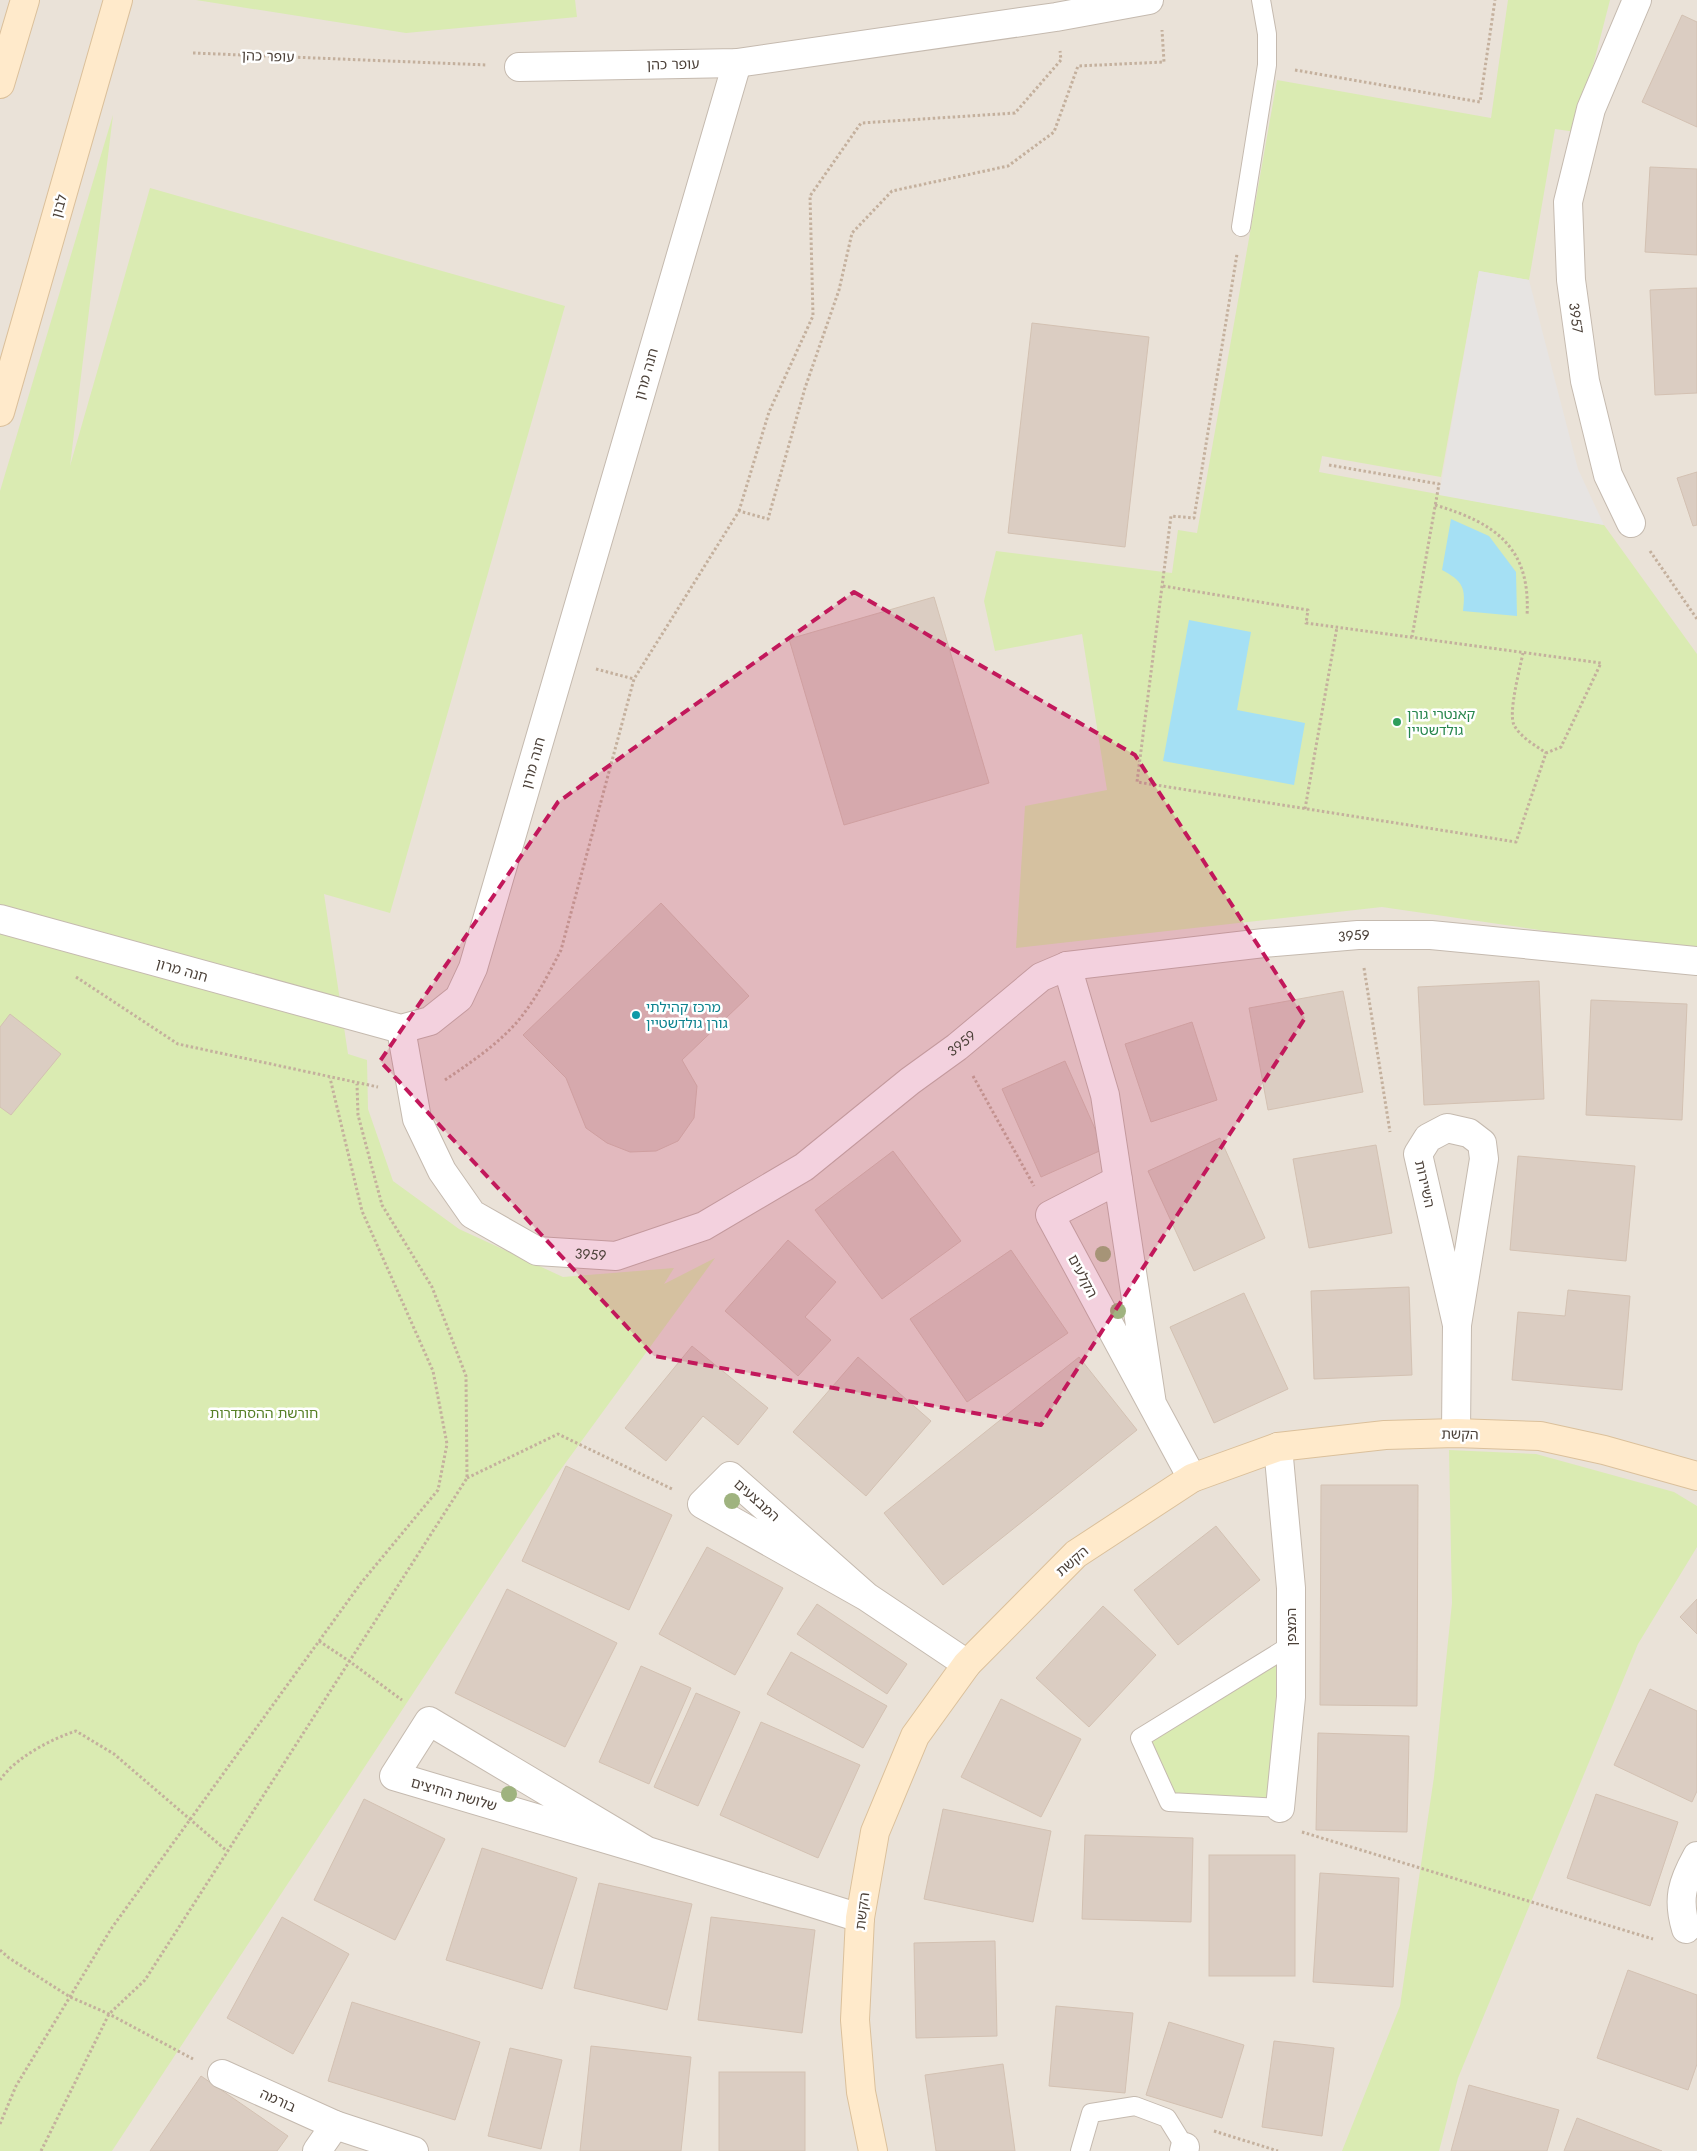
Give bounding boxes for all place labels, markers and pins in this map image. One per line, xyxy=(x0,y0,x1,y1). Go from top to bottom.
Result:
place label: קאנטרי גורן גולדשטיין xyxy=(1407,704,1475,740)
marker: קאנטרי גורן גולדשטיין xyxy=(1391,716,1403,728)
place label: מרכז קהילתי גורן גולדשטיין xyxy=(646,997,728,1033)
marker: מרכז קהילתי גורן גולדשטיין xyxy=(630,1009,642,1021)

